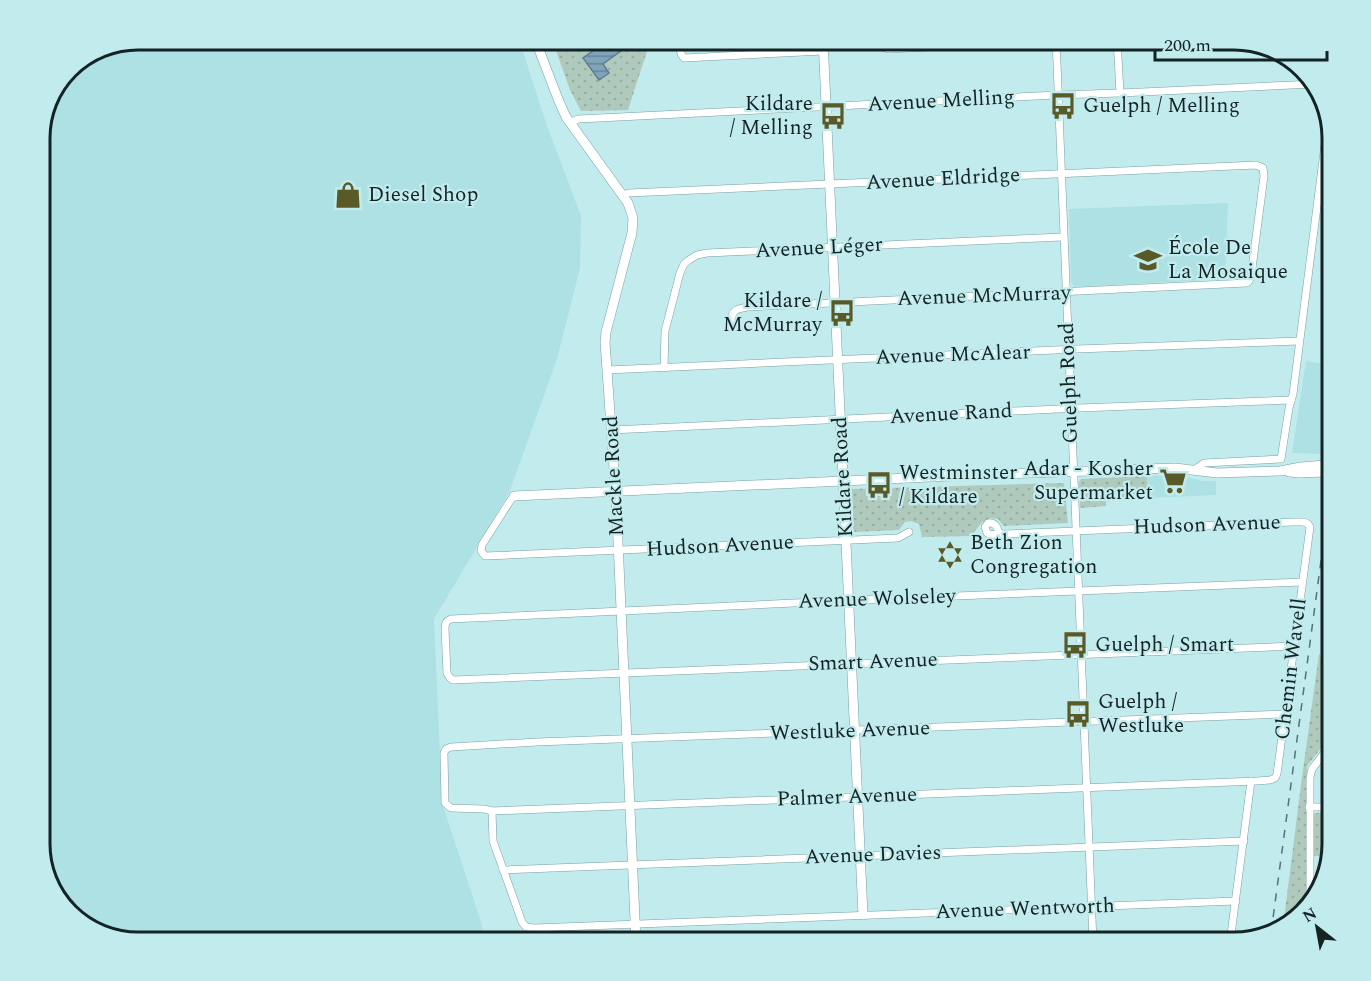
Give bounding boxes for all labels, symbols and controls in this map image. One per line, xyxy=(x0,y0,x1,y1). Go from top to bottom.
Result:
scale bar xyxy=(1155,24,1328,62)
text: 200 m xyxy=(1164,32,1211,59)
street label: Avenue Melling xyxy=(867,81,1015,121)
place label: Kildare / Melling xyxy=(730,88,813,144)
place label: Guelph / Melling xyxy=(1083,90,1240,122)
bus stop icon: Guelph / Melling xyxy=(1048,91,1078,121)
bus stop icon: Kildare / Melling xyxy=(818,101,848,131)
street label: Avenue Eldridge xyxy=(865,159,1021,199)
place label: Diesel Shop xyxy=(368,179,478,211)
shop icon: Diesel Shop xyxy=(333,180,363,210)
street label: Avenue Léger xyxy=(754,229,884,267)
place label: École De La Mosaique xyxy=(1168,232,1288,288)
school or university icon: École De La Mosaique xyxy=(1133,245,1163,275)
street label: Avenue McMurray xyxy=(897,277,1072,315)
place label: Kildare / McMurray xyxy=(723,285,823,341)
bus stop icon: Kildare / McMurray xyxy=(827,298,857,328)
street label: Guelph Road xyxy=(1051,322,1087,444)
street label: Avenue McAlear xyxy=(875,336,1031,374)
street label: Avenue Rand xyxy=(889,395,1013,433)
street label: Mackle Road xyxy=(595,415,633,537)
street label: Kildare Road xyxy=(824,416,862,538)
place label: Adar - Kosher Supermarket xyxy=(1023,453,1153,509)
place label: Westminster / Kildare xyxy=(899,457,1017,513)
supermarket icon: Adar - Kosher Supermarket xyxy=(1158,466,1188,496)
bus stop icon: Westminster / Kildare xyxy=(864,470,894,500)
street label: Hudson Avenue xyxy=(1133,506,1281,544)
street label: Hudson Avenue xyxy=(645,526,795,566)
place label: Beth Zion Congregation xyxy=(970,527,1098,583)
synagogue icon: Beth Zion Congregation xyxy=(935,540,965,570)
street label: Avenue Wolseley xyxy=(798,580,957,618)
street label: Chemin Wavell xyxy=(1266,596,1316,742)
place label: Guelph / Smart xyxy=(1095,629,1234,661)
bus stop icon: Guelph / Smart xyxy=(1060,630,1090,660)
street label: Smart Avenue xyxy=(808,644,938,680)
place label: Guelph / Westluke xyxy=(1098,686,1184,742)
bus stop icon: Guelph / Westluke xyxy=(1063,699,1093,729)
street label: Westluke Avenue xyxy=(769,712,931,750)
street label: Palmer Avenue xyxy=(776,779,918,815)
street label: Avenue Davies xyxy=(804,837,942,873)
street label: Avenue Wentworth xyxy=(935,890,1115,928)
north arrow xyxy=(1287,897,1347,957)
text: N xyxy=(1298,901,1322,929)

